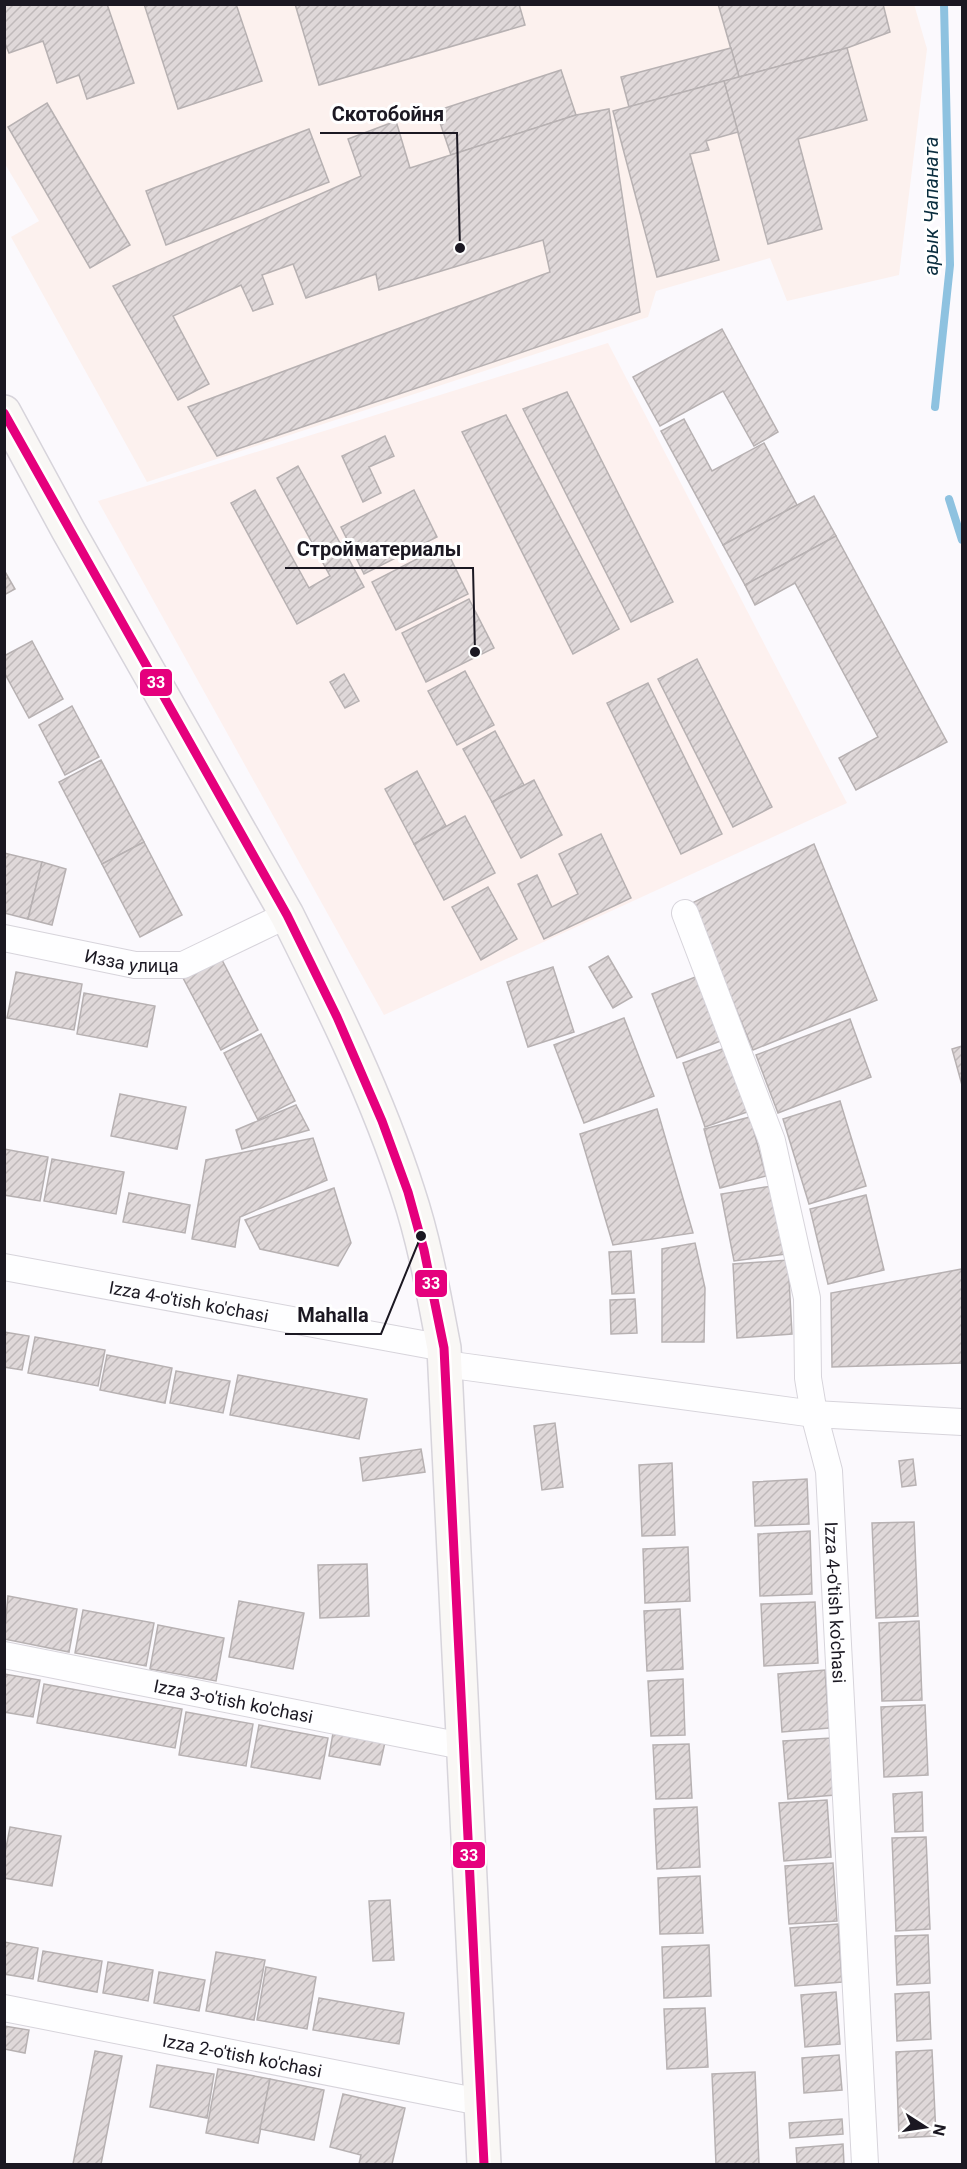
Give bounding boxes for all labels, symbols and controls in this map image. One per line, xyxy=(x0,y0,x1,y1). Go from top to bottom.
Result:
callout: Скотобойня xyxy=(320,95,457,133)
text: Скотобойня xyxy=(332,102,444,126)
water label: арык Чапаната xyxy=(919,137,943,275)
callout: Стройматериалы xyxy=(285,530,473,568)
text: Стройматериалы xyxy=(297,537,461,561)
line badge: 33 xyxy=(139,668,173,697)
text: 33 xyxy=(147,673,165,692)
street label: Изза улица xyxy=(83,944,179,976)
line badge: 33 xyxy=(414,1269,448,1298)
text: 33 xyxy=(422,1274,440,1293)
street label: Izza 4-o'tish ko'chasi xyxy=(107,1276,270,1326)
callout: Mahalla xyxy=(285,1296,381,1334)
text: Mahalla xyxy=(297,1303,369,1327)
street label: Izza 4-o'tish ko'chasi xyxy=(821,1521,851,1684)
street label: Izza 3-o'tish ko'chasi xyxy=(152,1675,315,1727)
line badge: 33 xyxy=(452,1841,486,1869)
text: 33 xyxy=(460,1846,478,1865)
street label: Izza 2-o'tish ko'chasi xyxy=(161,2029,324,2081)
north arrow xyxy=(895,2097,955,2157)
text: N xyxy=(929,2123,950,2138)

